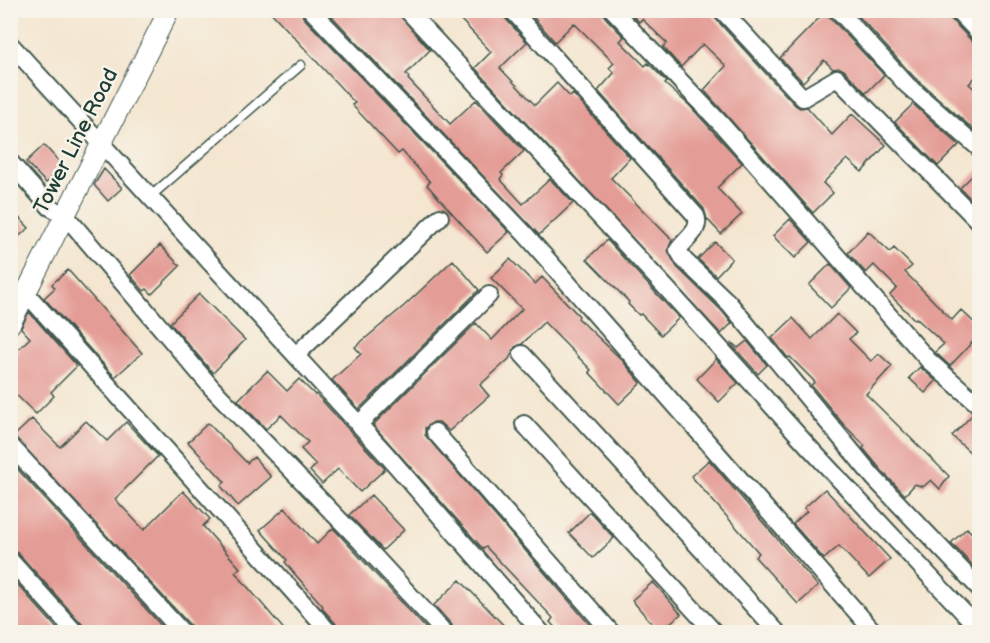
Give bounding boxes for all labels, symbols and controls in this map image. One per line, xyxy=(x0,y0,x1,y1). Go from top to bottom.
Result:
street label: Tower Line Road xyxy=(29,64,123,218)

